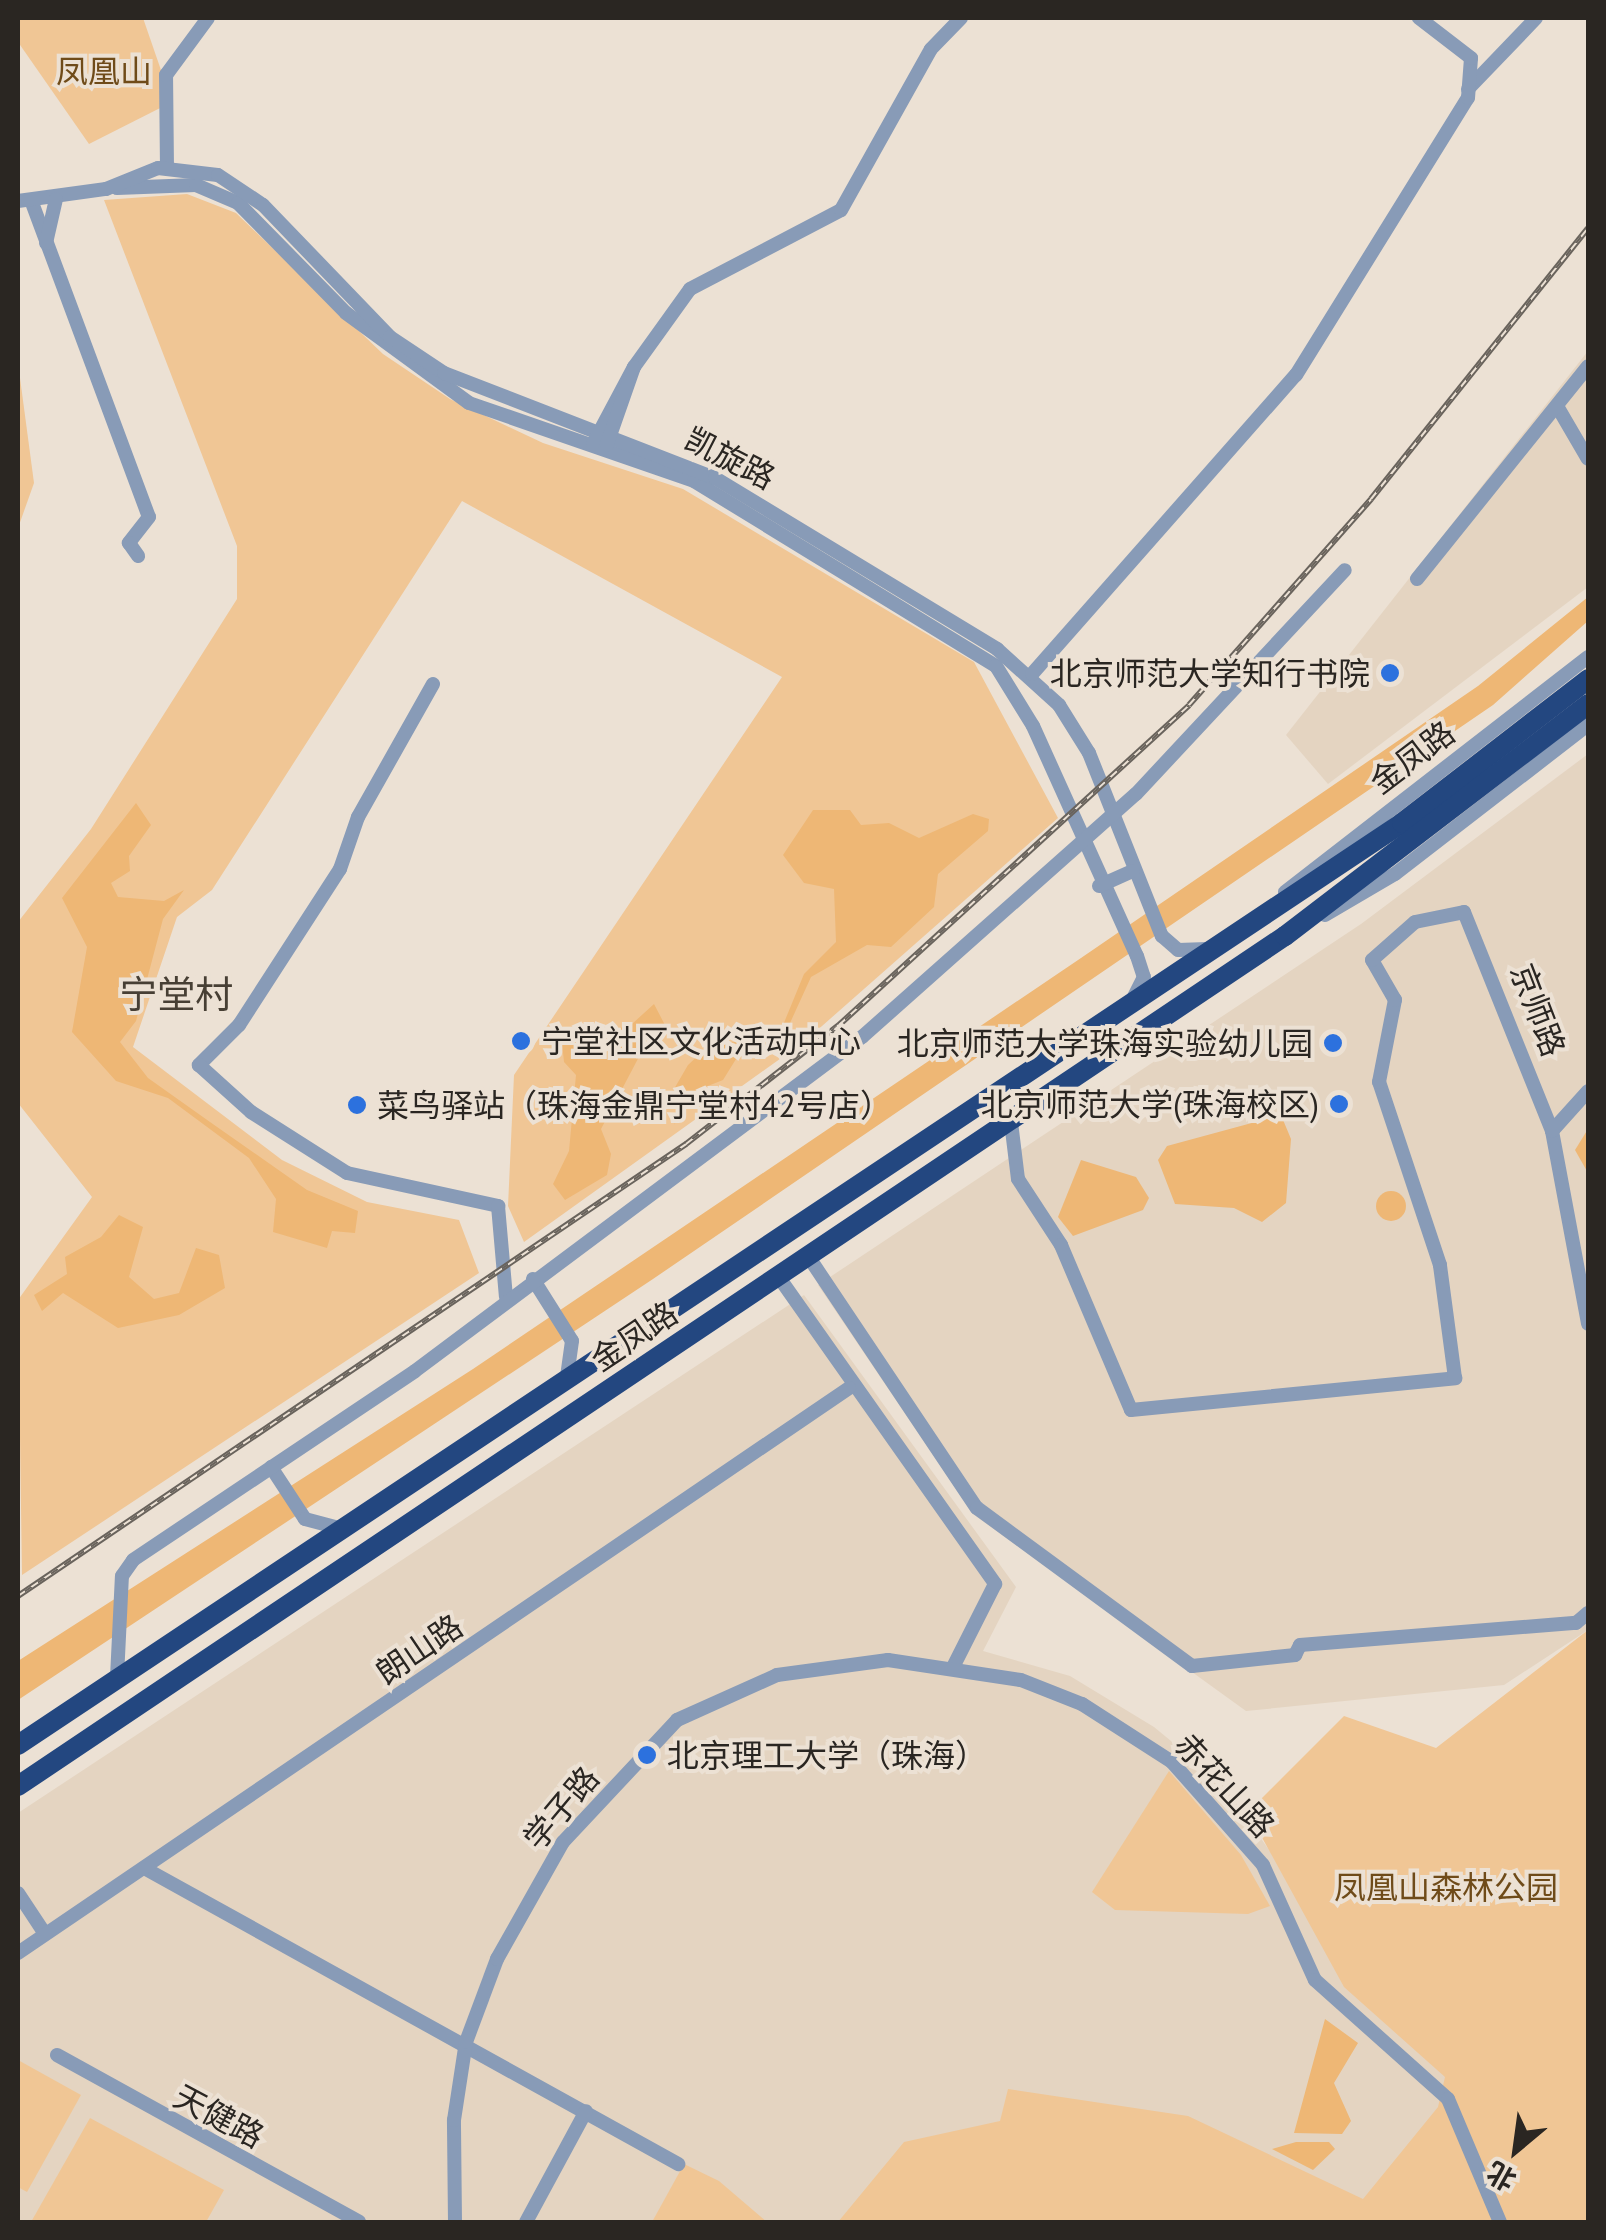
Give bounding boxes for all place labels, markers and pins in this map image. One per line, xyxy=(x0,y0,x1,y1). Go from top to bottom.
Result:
place label: 北京师范大学知行书院 xyxy=(1050,654,1370,692)
marker: 北京师范大学知行书院 xyxy=(1379,662,1401,684)
place label: 宁堂社区文化活动中心 xyxy=(541,1022,861,1060)
place label: 北京师范大学珠海实验幼儿园 xyxy=(897,1024,1313,1062)
marker: 宁堂社区文化活动中心 xyxy=(510,1030,532,1052)
marker: 北京师范大学珠海实验幼儿园 xyxy=(1322,1032,1344,1054)
place label: 北京师范大学(珠海校区) xyxy=(981,1085,1319,1123)
place label: 菜鸟驿站（珠海金鼎宁堂村42号店） xyxy=(377,1086,892,1124)
marker: 北京师范大学(珠海校区) xyxy=(1328,1093,1350,1115)
marker: 菜鸟驿站（珠海金鼎宁堂村42号店） xyxy=(346,1094,368,1116)
place label: 北京理工大学（珠海） xyxy=(667,1736,987,1774)
marker: 北京理工大学（珠海） xyxy=(636,1744,658,1766)

